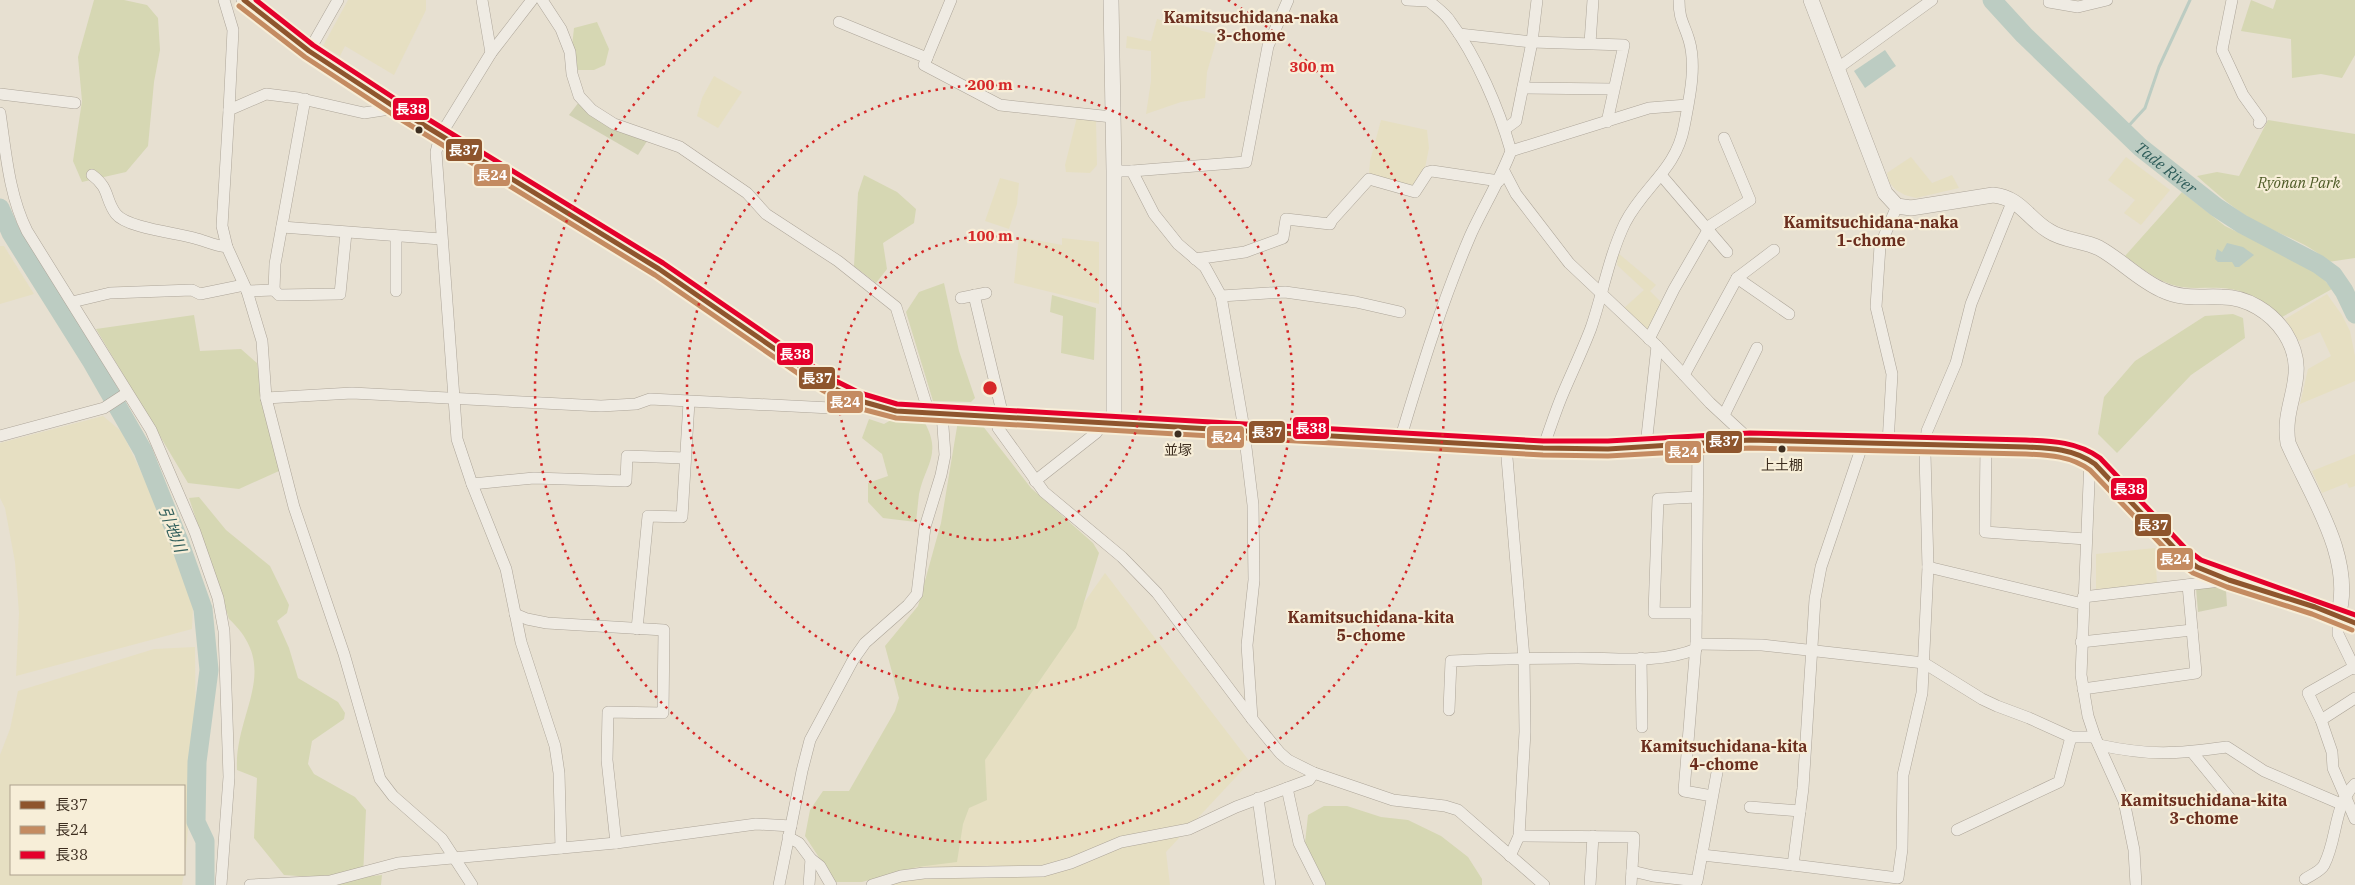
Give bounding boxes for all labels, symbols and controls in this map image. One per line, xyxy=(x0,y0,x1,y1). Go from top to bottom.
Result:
district label: Kamitsuchidana-naka 3-chome xyxy=(1163,7,1339,45)
text: 300 m xyxy=(1289,57,1335,76)
text: 200 m xyxy=(967,75,1013,94)
line badge: 長38 xyxy=(392,97,430,121)
text: 長38 xyxy=(396,100,426,118)
unlabelled marker xyxy=(414,125,424,135)
water label: Tade River xyxy=(2131,137,2202,199)
line badge: 長37 xyxy=(445,138,483,162)
text: 長37 xyxy=(449,141,479,159)
line badge: 長24 xyxy=(473,163,511,187)
text: 長24 xyxy=(477,166,507,184)
park label: Ryōnan Park xyxy=(2256,173,2341,192)
district label: Kamitsuchidana-naka 1-chome xyxy=(1783,212,1959,250)
text: 100 m xyxy=(967,226,1013,245)
line badge: 長38 xyxy=(776,342,814,366)
text: 長38 xyxy=(780,345,810,363)
line badge: 長37 xyxy=(798,366,836,390)
text: 長37 xyxy=(802,369,832,387)
centre of rings xyxy=(981,379,999,397)
line badge: 長24 xyxy=(826,390,864,414)
text: 長24 xyxy=(830,393,860,411)
line badge: 長38 xyxy=(1292,416,1330,440)
text: 長38 xyxy=(1296,419,1326,437)
line badge: 長37 xyxy=(1248,420,1286,444)
text: 長37 xyxy=(1252,423,1282,441)
line badge: 長24 xyxy=(1206,425,1245,449)
text: 長24 xyxy=(1211,428,1241,446)
marker: 並塚 xyxy=(1173,429,1183,439)
line badge: 長37 xyxy=(1705,430,1743,454)
text: 長37 xyxy=(1709,432,1739,450)
line badge: 長24 xyxy=(1664,440,1702,464)
place label: 並塚 xyxy=(1164,441,1192,459)
text: 長24 xyxy=(1668,443,1698,461)
marker: 上土棚 xyxy=(1777,444,1787,454)
place label: 上土棚 xyxy=(1761,456,1803,474)
line badge: 長38 xyxy=(2110,477,2148,501)
text: 長38 xyxy=(2114,480,2144,498)
water label: 引地川 xyxy=(155,503,192,557)
line badge: 長37 xyxy=(2134,513,2172,537)
text: 長37 xyxy=(2138,516,2168,534)
line badge: 長24 xyxy=(2156,547,2194,571)
text: 長24 xyxy=(2160,550,2190,568)
district label: Kamitsuchidana-kita 5-chome xyxy=(1288,607,1454,645)
district label: Kamitsuchidana-kita 4-chome xyxy=(1641,736,1807,774)
legend xyxy=(10,785,185,875)
district label: Kamitsuchidana-kita 3-chome xyxy=(2121,790,2287,828)
text: 長37 xyxy=(55,795,88,814)
text: 長24 xyxy=(55,820,88,839)
text: 長38 xyxy=(55,845,88,864)

